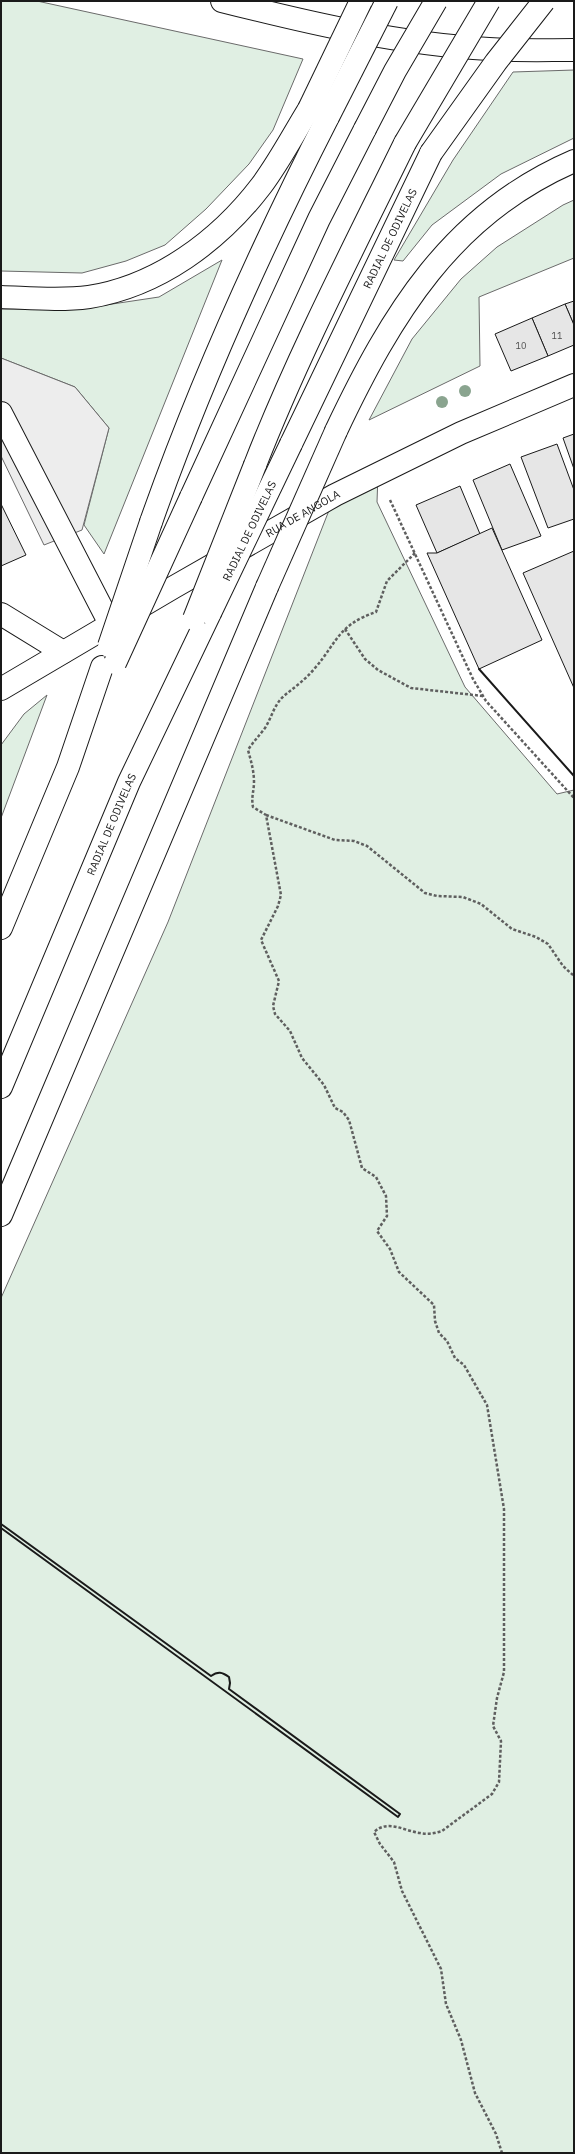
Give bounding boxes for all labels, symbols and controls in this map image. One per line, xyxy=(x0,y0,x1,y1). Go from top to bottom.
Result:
street label: RADIAL DE ODIVELAS xyxy=(360,186,420,291)
house number: 11 xyxy=(552,330,562,341)
house number: 10 xyxy=(516,340,526,351)
street label: RADIAL DE ODIVELAS xyxy=(219,479,279,583)
street label: RUA DE ANGOLA xyxy=(263,487,342,540)
street label: RADIAL DE ODIVELAS xyxy=(84,771,139,877)

